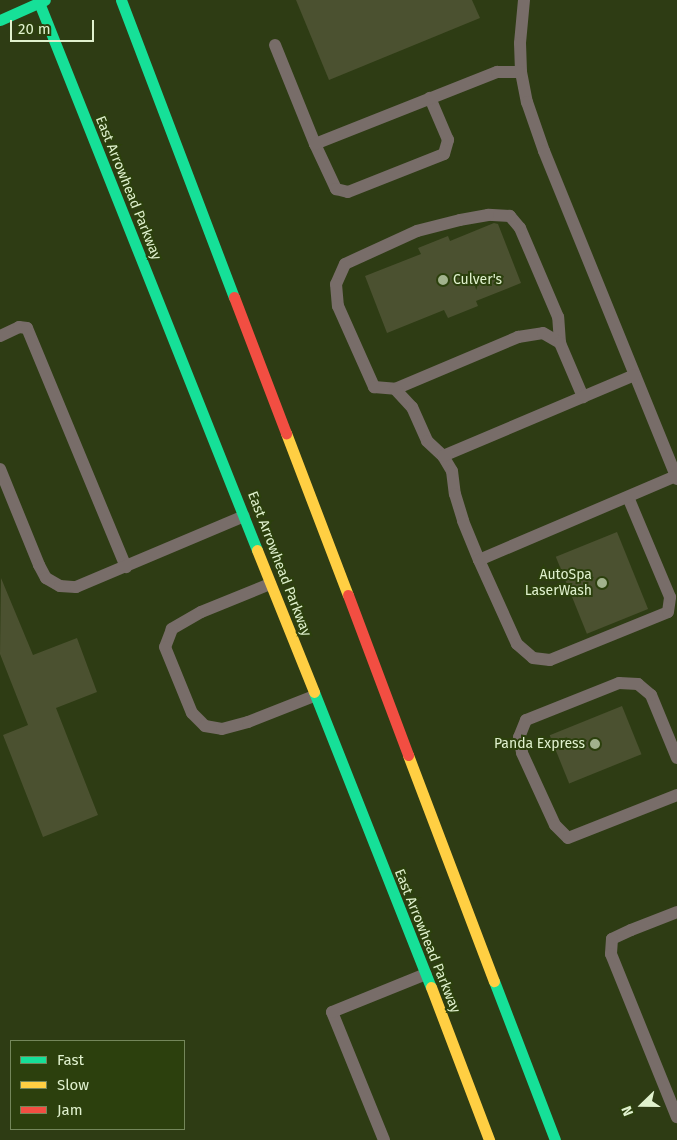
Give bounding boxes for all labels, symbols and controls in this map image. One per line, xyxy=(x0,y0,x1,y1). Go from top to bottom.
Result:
scale bar xyxy=(12,10,96,42)
text: 20 m xyxy=(18,20,51,38)
street label: East Arrowhead Parkway xyxy=(91,114,165,262)
place label: Culver's xyxy=(453,272,502,288)
marker: Culver's xyxy=(437,274,449,286)
street label: East Arrowhead Parkway xyxy=(244,489,314,639)
place label: AutoSpa LaserWash xyxy=(525,567,592,600)
marker: AutoSpa LaserWash xyxy=(596,577,608,589)
place label: Panda Express xyxy=(494,736,585,752)
marker: Panda Express xyxy=(589,738,601,750)
street label: East Arrowhead Parkway xyxy=(390,867,464,1015)
legend xyxy=(10,1040,185,1130)
text: Fast xyxy=(57,1051,84,1069)
text: Slow xyxy=(57,1076,89,1094)
north arrow xyxy=(617,1080,667,1130)
text: Jam xyxy=(57,1101,83,1119)
text: N xyxy=(618,1103,637,1118)

